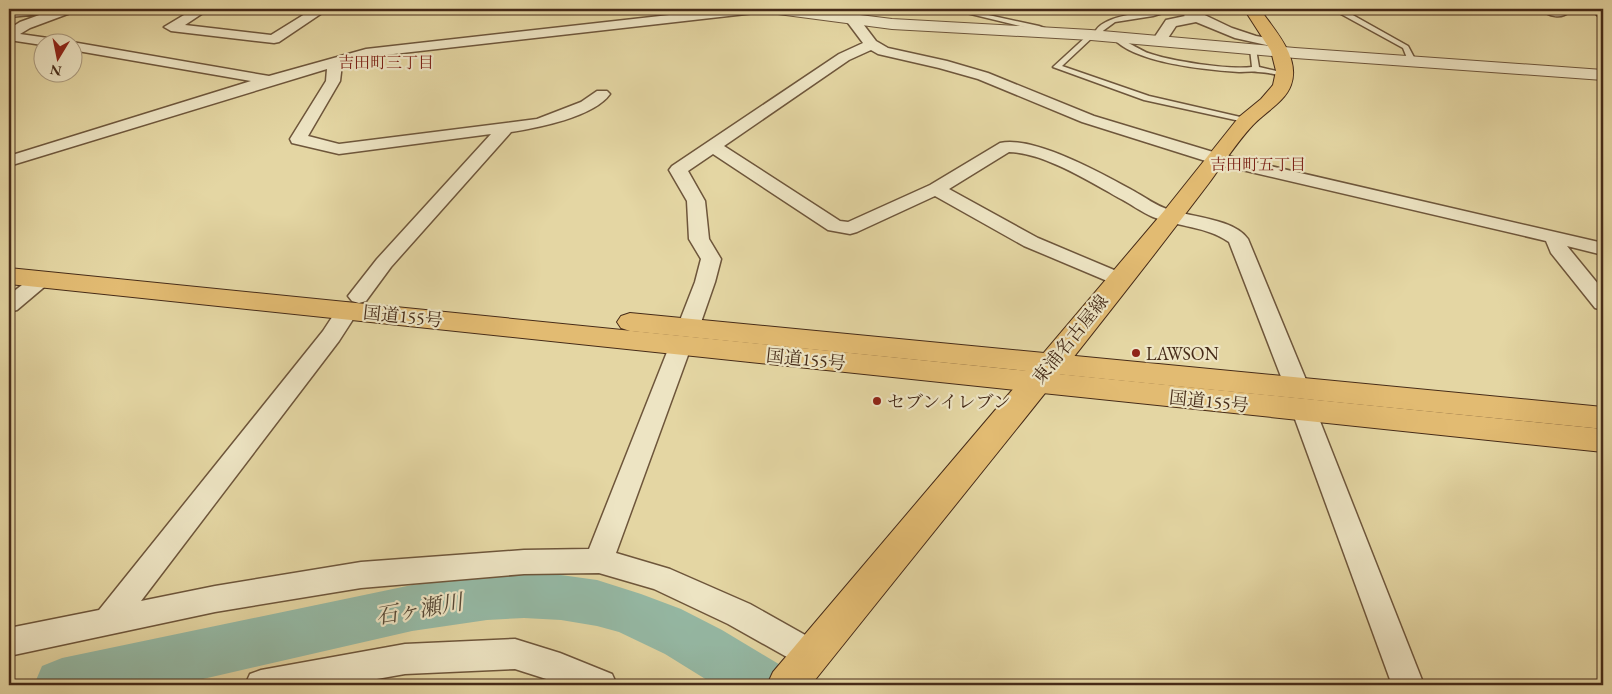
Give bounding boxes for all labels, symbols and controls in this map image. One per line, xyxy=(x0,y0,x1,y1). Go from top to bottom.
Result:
north arrow xyxy=(32,32,82,82)
district label: 吉田町三丁目 xyxy=(338,52,434,73)
text: N xyxy=(48,61,63,81)
district label: 吉田町五丁目 xyxy=(1210,154,1306,175)
street label: 東浦名古屋線 xyxy=(1027,290,1113,388)
street label: 国道155号 xyxy=(362,300,444,332)
place label: LAWSON xyxy=(1146,342,1219,365)
street label: 国道155号 xyxy=(765,343,847,375)
marker: LAWSON xyxy=(1130,347,1142,359)
street label: 国道155号 xyxy=(1168,385,1250,417)
place label: セブンイレブン xyxy=(887,390,1011,413)
marker: セブンイレブン xyxy=(871,395,883,407)
water label: 石ヶ瀬川 xyxy=(373,587,467,631)

